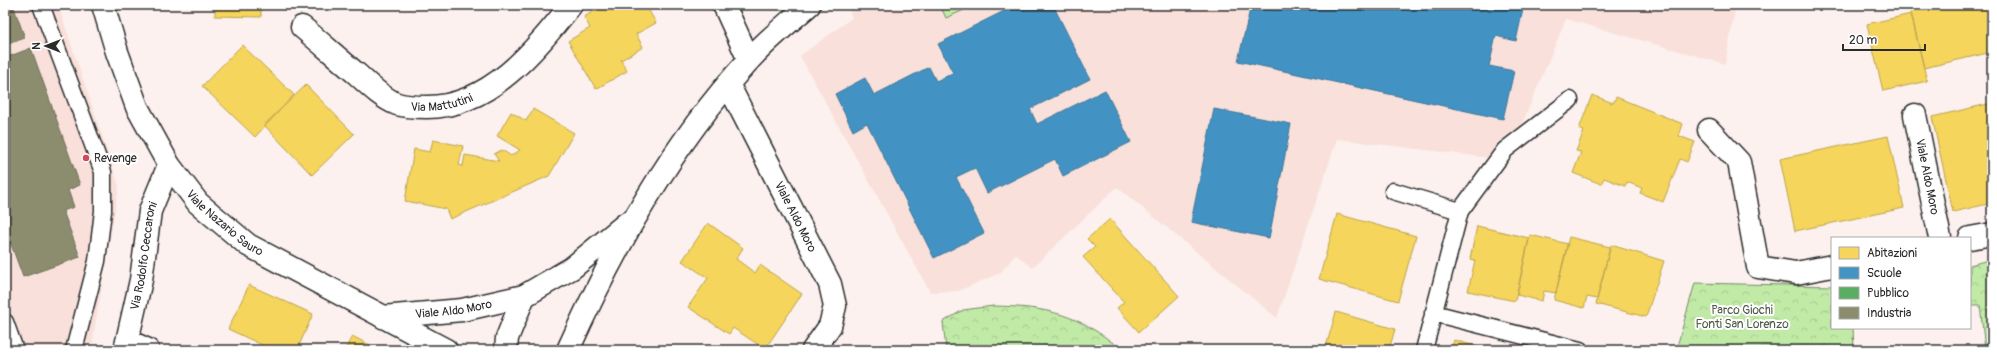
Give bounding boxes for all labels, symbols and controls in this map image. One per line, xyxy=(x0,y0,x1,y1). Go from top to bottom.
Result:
north arrow xyxy=(26,26,66,66)
scale bar xyxy=(1843,26,1925,52)
text: 20 m xyxy=(1849,33,1878,48)
text: N xyxy=(30,42,43,50)
street label: Via Mattutini xyxy=(410,90,475,115)
street label: Viale Aldo Moro xyxy=(1913,137,1943,217)
place label: Revenge xyxy=(94,151,137,166)
marker: Revenge xyxy=(81,153,91,163)
street label: Viale Aldo Moro xyxy=(771,179,820,255)
street label: Viale Nazario Sauro xyxy=(183,187,266,259)
street label: Via Rodolfo Ceccaroni xyxy=(127,199,161,312)
legend xyxy=(1831,237,1971,329)
text: Abitazioni xyxy=(1867,246,1917,261)
text: Scuole xyxy=(1867,266,1901,281)
text: Pubblico xyxy=(1867,286,1910,301)
street label: Viale Aldo Moro xyxy=(415,296,494,322)
park label: Parco Giochi Fonti San Lorenzo xyxy=(1695,303,1789,332)
text: Industria xyxy=(1867,306,1912,321)

